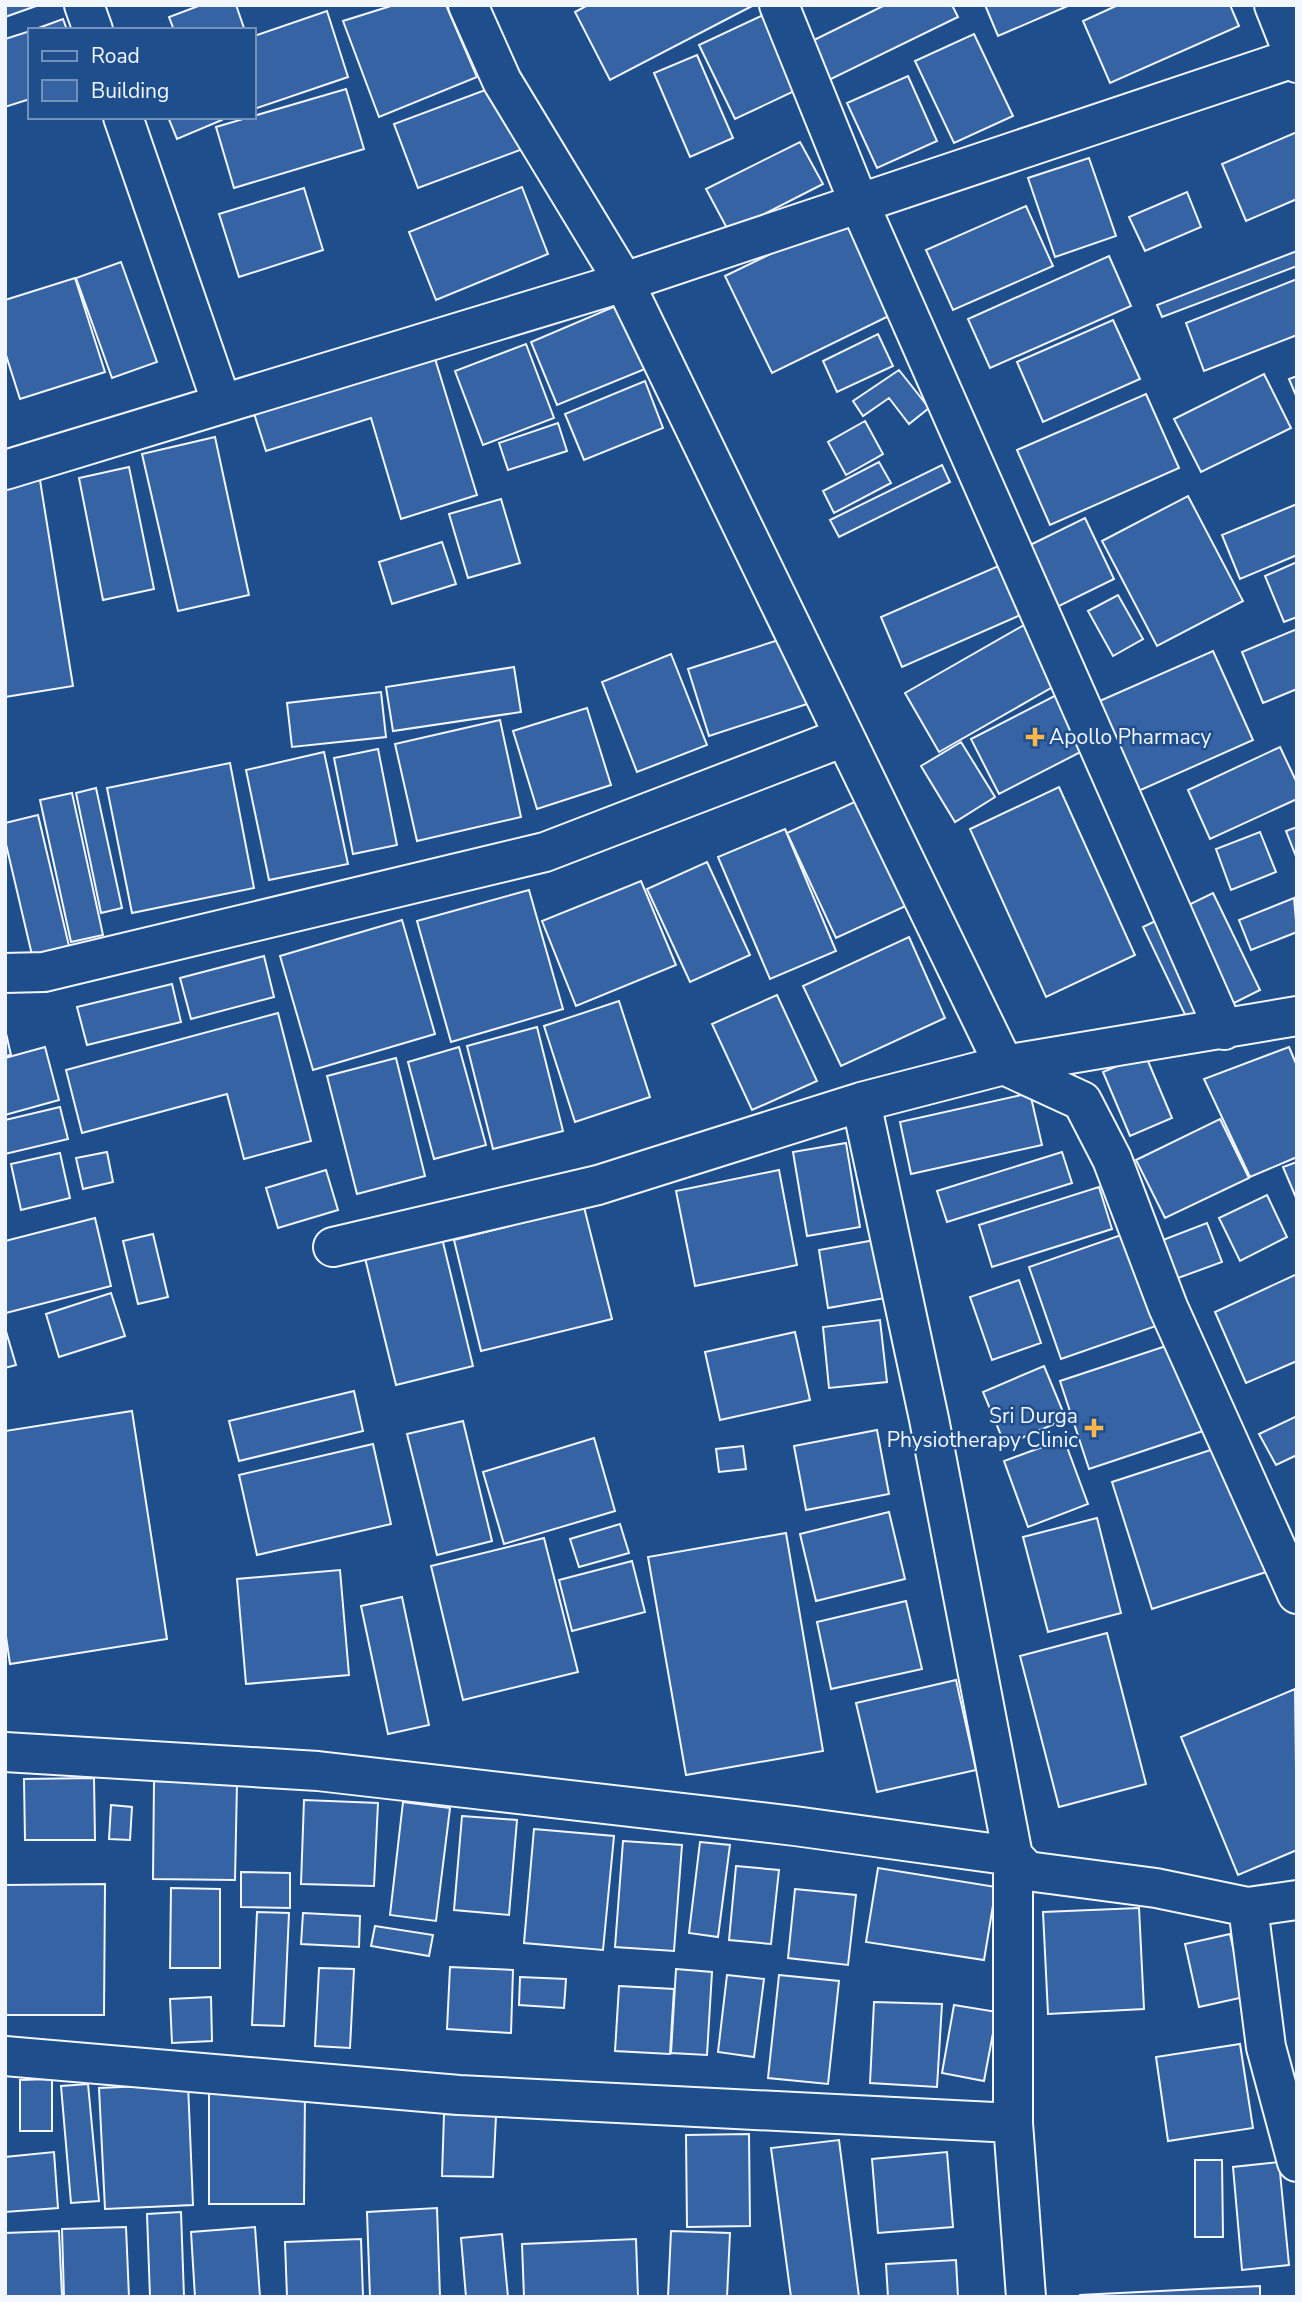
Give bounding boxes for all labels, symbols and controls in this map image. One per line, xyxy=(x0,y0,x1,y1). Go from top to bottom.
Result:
legend xyxy=(28,28,256,119)
text: Road xyxy=(91,42,140,70)
text: Building xyxy=(91,77,169,105)
place label: Apollo Pharmacy xyxy=(1049,723,1211,751)
marker: Apollo Pharmacy xyxy=(1027,729,1043,745)
place label: Sri Durga Physiotherapy Clinic xyxy=(887,1402,1078,1454)
marker: Sri Durga Physiotherapy Clinic xyxy=(1084,1418,1104,1438)

